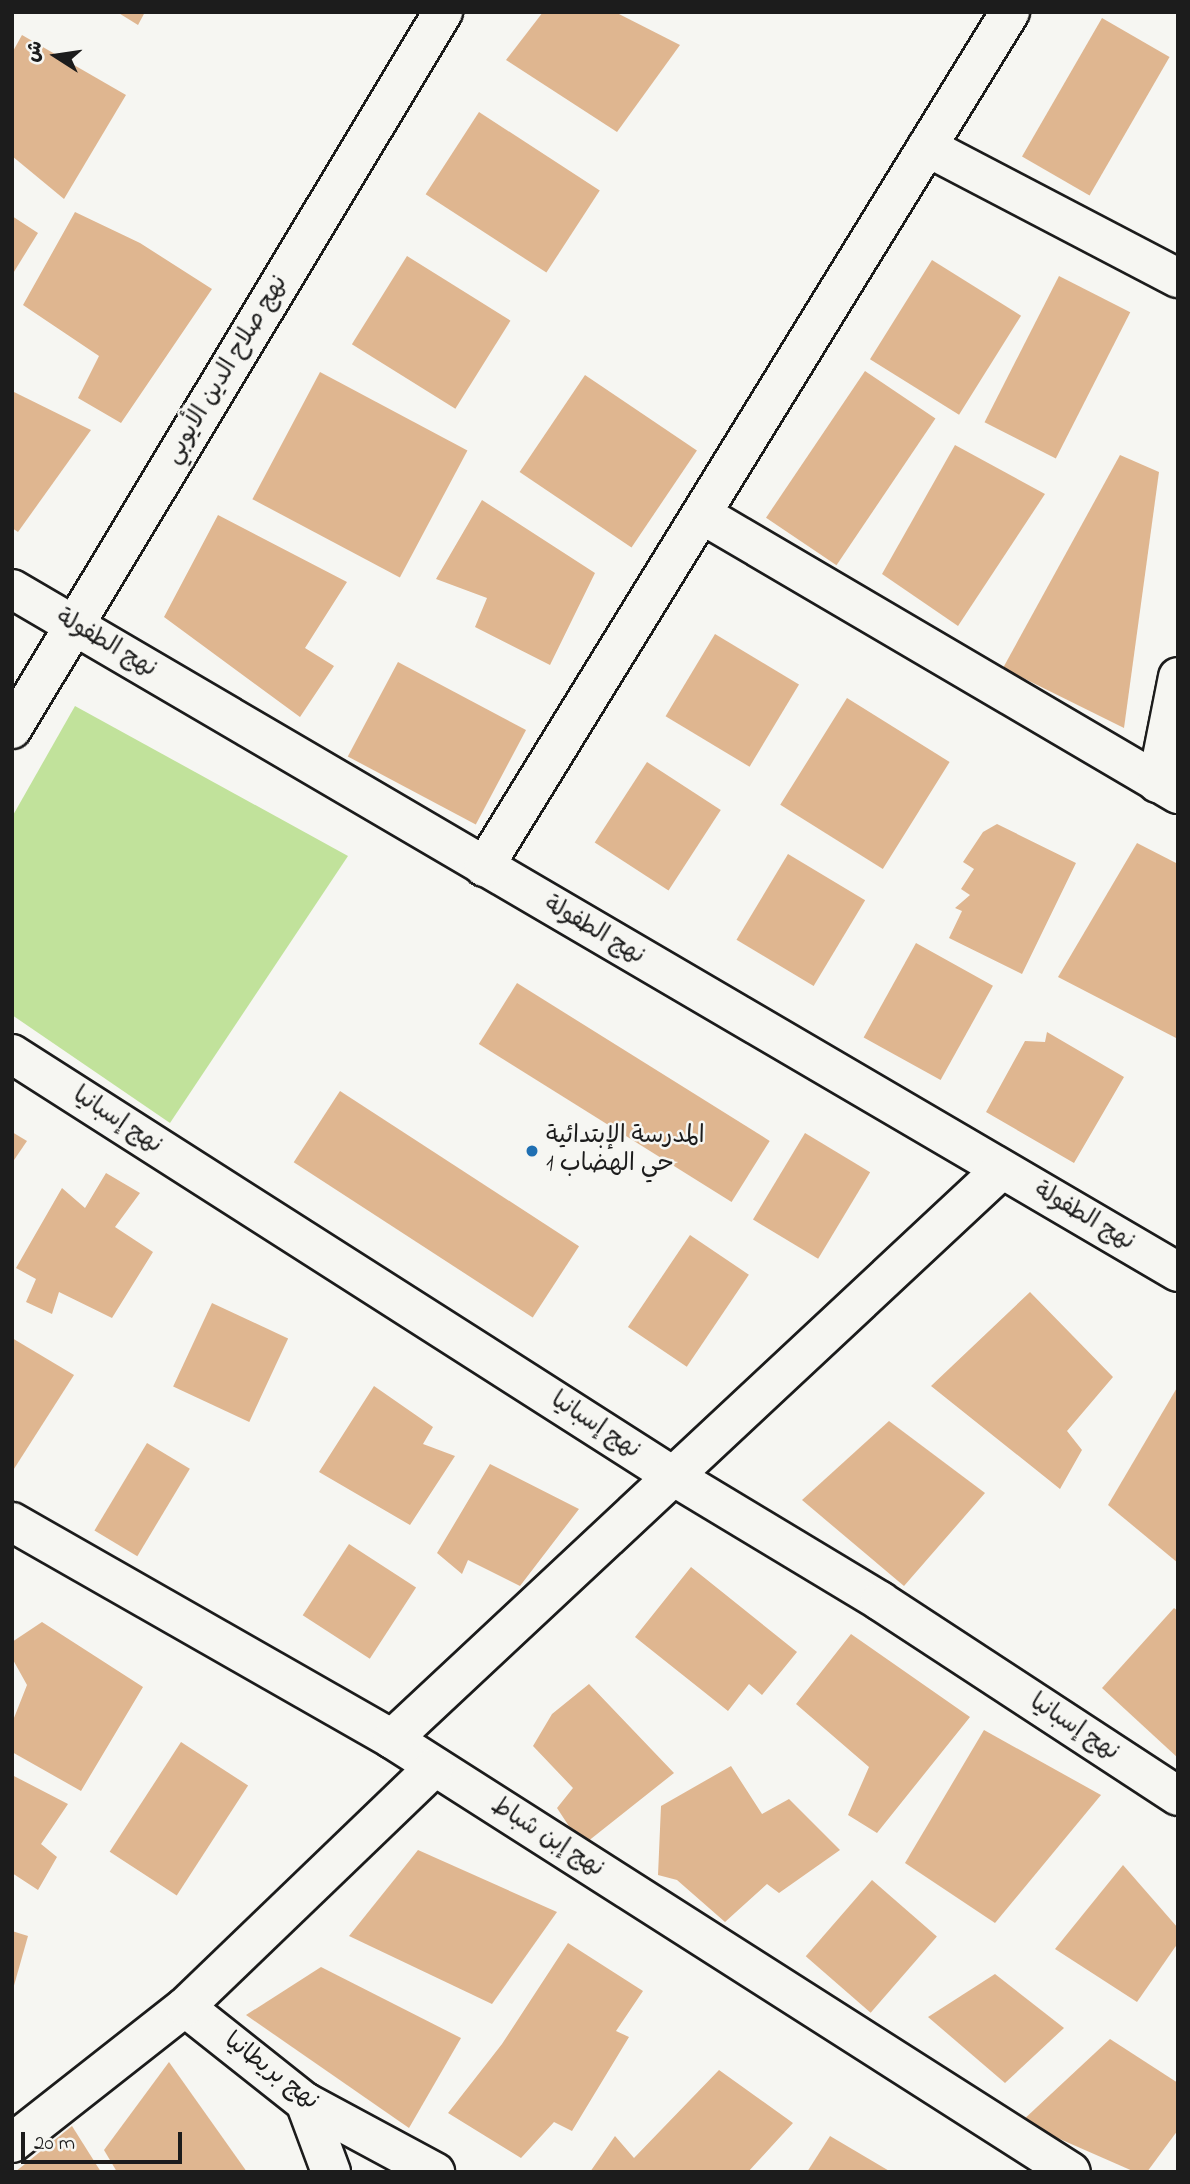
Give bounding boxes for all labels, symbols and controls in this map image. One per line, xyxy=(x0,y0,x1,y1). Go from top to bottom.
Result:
north arrow xyxy=(21,21,91,91)
text: ش xyxy=(20,38,50,65)
street label: نهج صلاح الدين الأيوبي xyxy=(159,271,295,469)
street label: نهج الطفولة xyxy=(51,604,161,684)
street label: نهج الطفولة xyxy=(539,891,649,971)
street label: نهج إسبانيا xyxy=(67,1081,167,1161)
place label: المدرسة الإبتدائية حي الهضاب 1 xyxy=(546,1123,705,1179)
marker: المدرسة الإبتدائية حي الهضاب 1 xyxy=(524,1143,540,1159)
street label: نهج الطفولة xyxy=(1029,1177,1139,1257)
street label: نهج إسبانيا xyxy=(545,1386,645,1466)
street label: نهج إسبانيا xyxy=(1024,1688,1124,1768)
street label: نهج إبن شباط xyxy=(485,1792,609,1884)
street label: نهج بريطانيا xyxy=(218,2027,324,2117)
scale bar xyxy=(24,2118,186,2162)
text: 20 m xyxy=(34,2129,75,2159)

